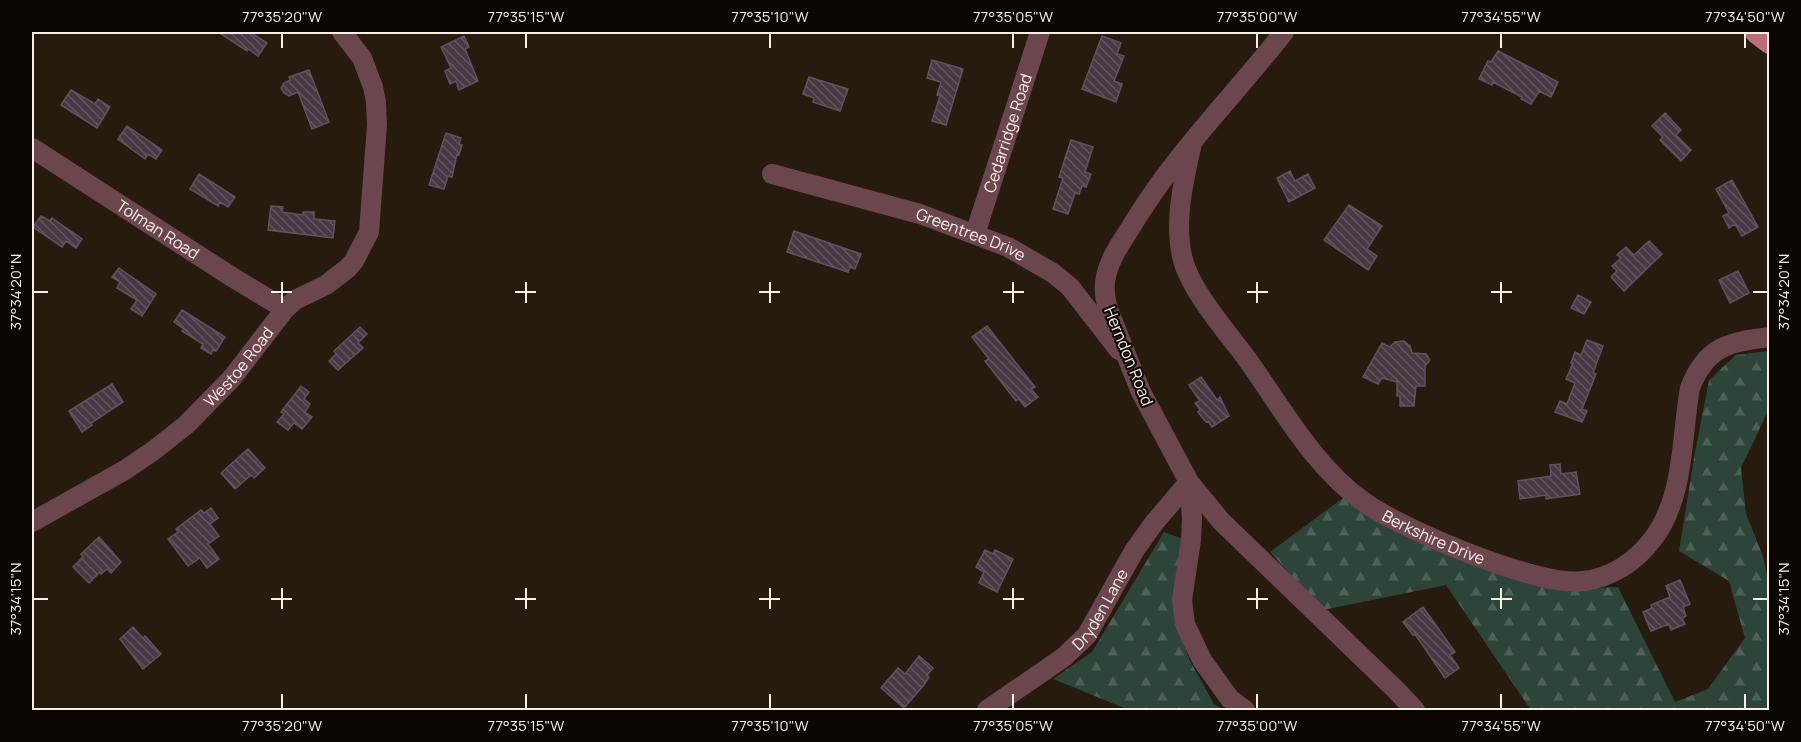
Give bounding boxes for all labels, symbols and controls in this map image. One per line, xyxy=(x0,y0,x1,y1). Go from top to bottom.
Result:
text: 77°35'20"W xyxy=(242,6,322,27)
text: 77°35'15"W xyxy=(488,6,564,27)
text: 77°35'10"W xyxy=(731,6,809,27)
text: 77°35'05"W xyxy=(973,6,1053,27)
text: 77°35'00"W xyxy=(1217,6,1297,27)
text: 77°34'55"W xyxy=(1461,6,1541,27)
text: 77°34'50"W xyxy=(1705,6,1785,27)
street label: Cedarridge Road xyxy=(978,71,1037,195)
street label: Tolman Road xyxy=(112,194,204,264)
street label: Greentree Drive xyxy=(913,202,1030,266)
text: 37°34'20"N xyxy=(5,254,26,330)
text: 37°34'20"N xyxy=(1773,254,1794,330)
street label: Herndon Road xyxy=(1099,303,1159,409)
street label: Westoe Road xyxy=(199,322,278,411)
street label: Berkshire Drive xyxy=(1378,504,1488,569)
text: 37°34'15"N xyxy=(5,562,26,636)
text: 37°34'15"N xyxy=(1773,562,1794,636)
street label: Dryden Lane xyxy=(1067,565,1133,655)
text: 77°35'20"W xyxy=(242,715,322,736)
text: 77°35'15"W xyxy=(488,715,564,736)
text: 77°35'10"W xyxy=(731,715,809,736)
text: 77°35'05"W xyxy=(973,715,1053,736)
text: 77°35'00"W xyxy=(1217,715,1297,736)
text: 77°34'55"W xyxy=(1461,715,1541,736)
text: 77°34'50"W xyxy=(1705,715,1785,736)

